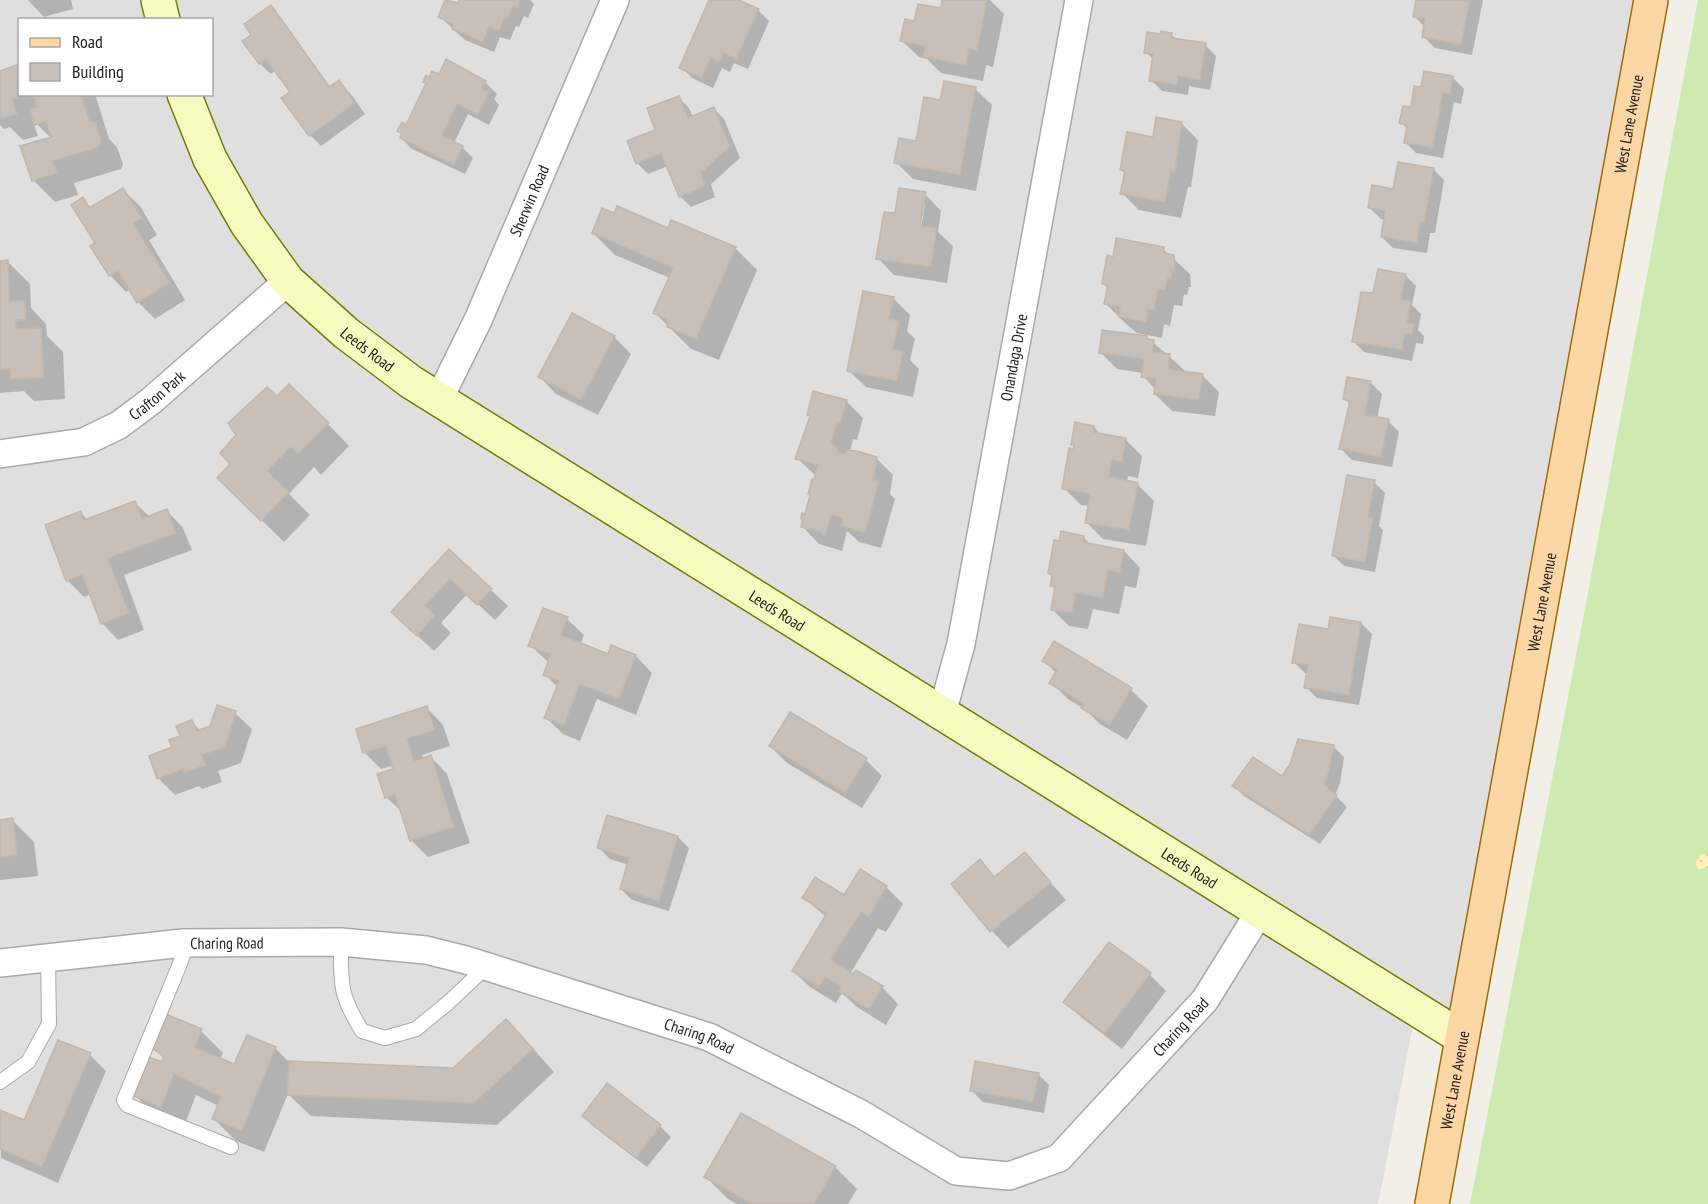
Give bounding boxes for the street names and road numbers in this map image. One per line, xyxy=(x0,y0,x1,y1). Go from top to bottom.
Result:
street label: West Lane Avenue xyxy=(1610,73,1647,175)
street label: Sherwin Road xyxy=(505,162,553,239)
street label: Onandaga Drive xyxy=(996,312,1031,403)
street label: Leeds Road xyxy=(336,323,399,376)
street label: Crafton Park xyxy=(125,365,190,424)
street label: West Lane Avenue xyxy=(1523,551,1560,653)
street label: Leeds Road xyxy=(746,586,809,635)
street label: Leeds Road xyxy=(1158,843,1221,893)
street label: Charing Road xyxy=(190,932,264,953)
street label: Charing Road xyxy=(1148,993,1213,1060)
street label: Charing Road xyxy=(662,1013,738,1058)
street label: West Lane Avenue xyxy=(1436,1029,1473,1131)

